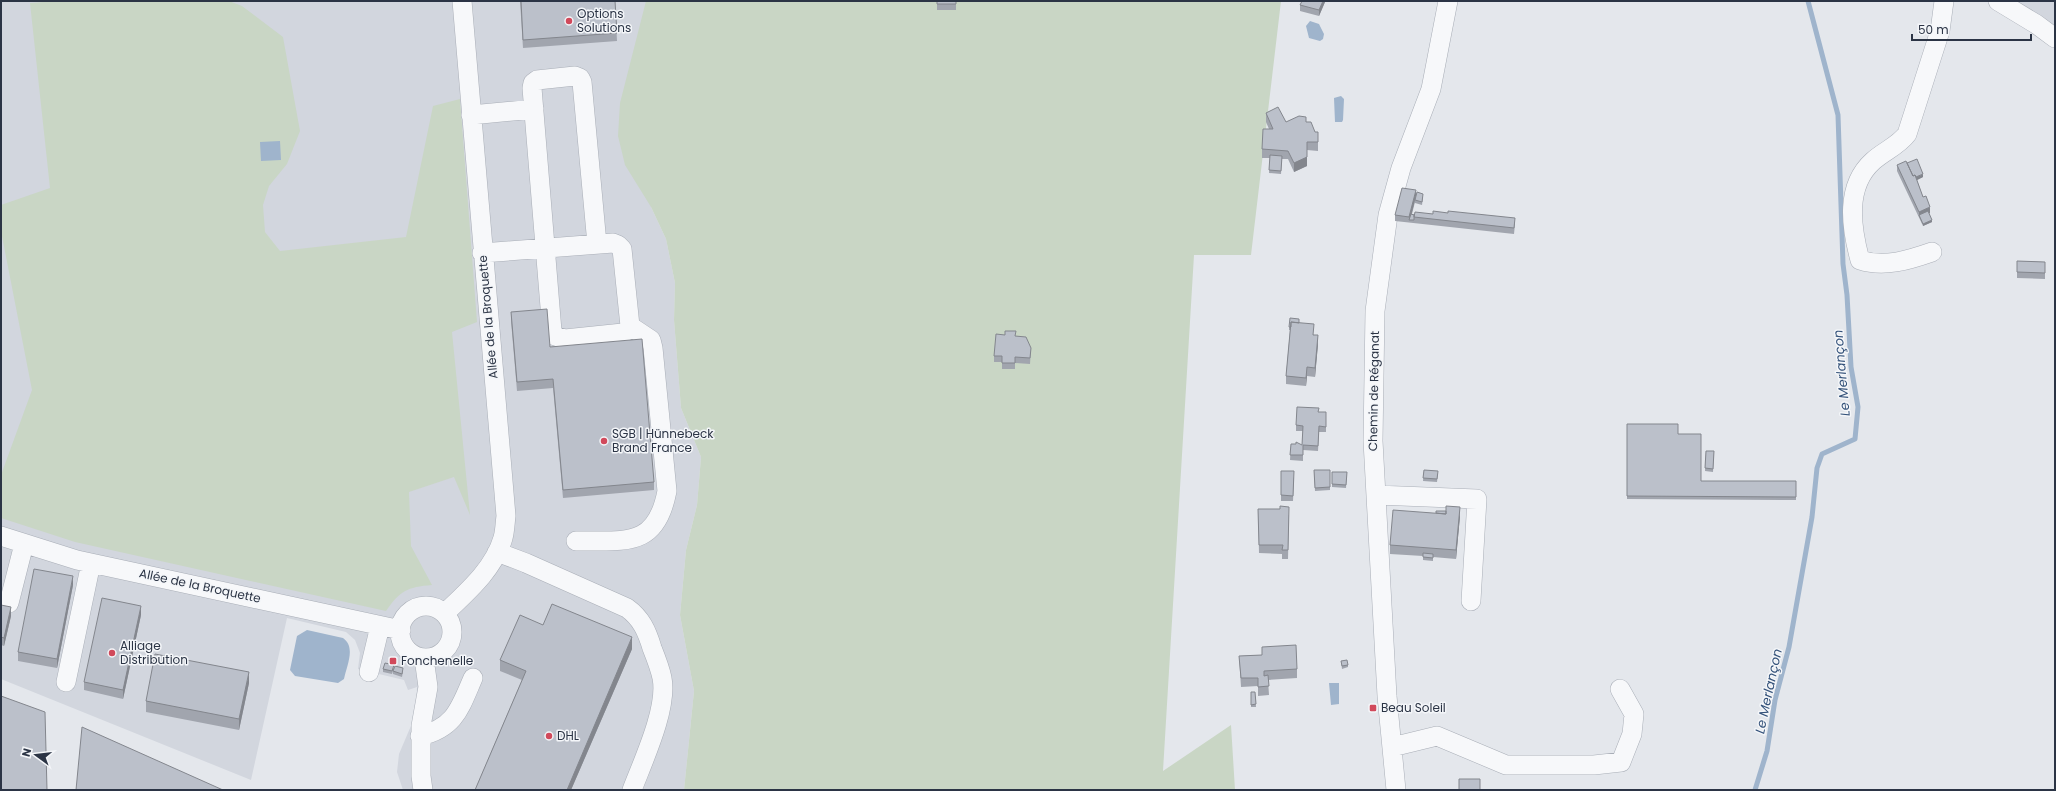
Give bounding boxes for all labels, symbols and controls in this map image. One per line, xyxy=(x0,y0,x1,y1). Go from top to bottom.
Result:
place label: Options Solutions xyxy=(577,5,631,36)
marker: Options Solutions xyxy=(564,16,574,26)
scale bar xyxy=(1912,16,2031,42)
text: 50 m xyxy=(1918,21,1949,38)
street label: Allée de la Broquette xyxy=(474,255,501,380)
water label: Le Merlançon xyxy=(1828,329,1855,417)
street label: Chemin de Réganat xyxy=(1364,331,1383,451)
place label: SGB | Hünnebeck Brand France xyxy=(612,425,714,456)
marker: SGB | Hünnebeck Brand France xyxy=(599,436,609,446)
street label: Allée de la Broquette xyxy=(138,564,263,607)
place label: Alliage Distribution xyxy=(120,637,188,668)
water label: Le Merlançon xyxy=(1750,647,1787,735)
marker: Alliage Distribution xyxy=(107,648,117,658)
place label: Fonchenelle xyxy=(401,652,473,669)
marker: Fonchenelle xyxy=(388,656,398,666)
place label: Beau Soleil xyxy=(1381,699,1446,716)
marker: Beau Soleil xyxy=(1368,703,1378,713)
place label: DHL xyxy=(557,727,579,744)
marker: DHL xyxy=(544,731,554,741)
north arrow xyxy=(16,735,56,775)
text: N xyxy=(18,746,35,758)

